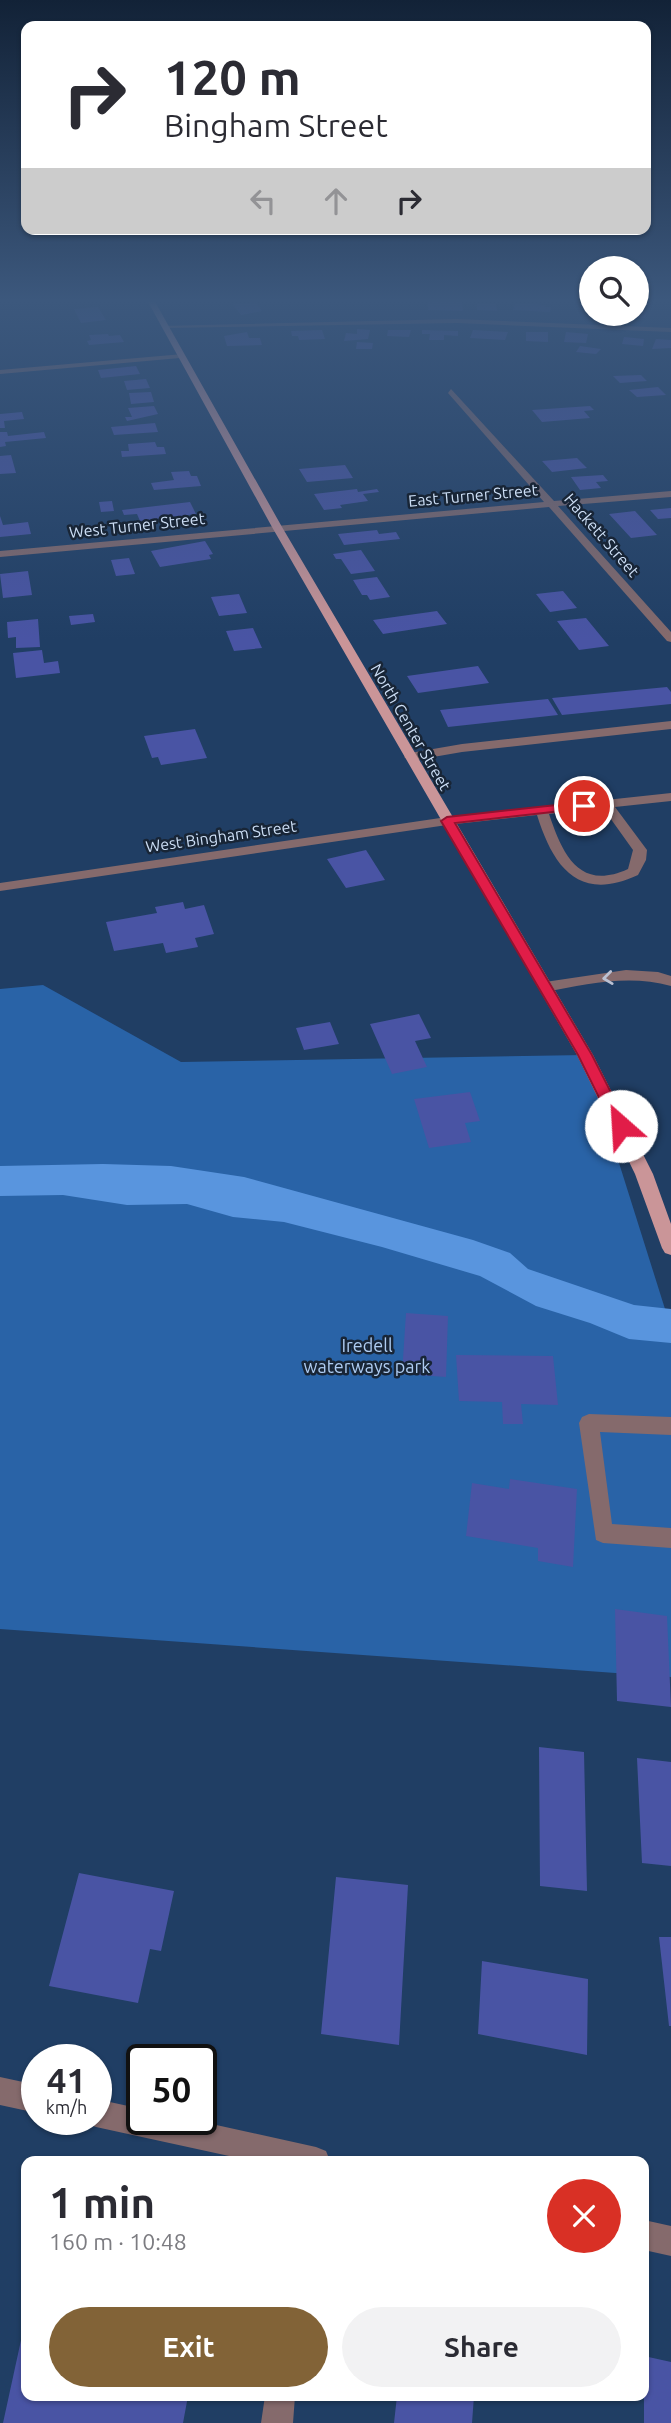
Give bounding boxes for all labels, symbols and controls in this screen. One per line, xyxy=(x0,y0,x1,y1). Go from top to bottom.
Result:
icon: right xyxy=(49,49,140,140)
text: 120 m xyxy=(164,49,301,104)
text: Bingham Street xyxy=(164,107,388,143)
icon: left xyxy=(244,182,282,220)
icon: ahead xyxy=(317,182,355,220)
icon: right xyxy=(390,182,428,220)
map controls xyxy=(579,256,649,326)
button: search xyxy=(579,256,649,326)
street label: East Turner Street xyxy=(407,480,539,510)
street label: Hackett Street xyxy=(561,490,643,581)
street label: West Turner Street xyxy=(68,509,206,541)
street label: North Center Street xyxy=(367,660,455,794)
pin xyxy=(554,776,614,836)
icon: arrive xyxy=(565,787,603,825)
street label: West Bingham Street xyxy=(144,816,298,856)
one-way arrow xyxy=(603,971,614,986)
position arrow xyxy=(584,1089,658,1163)
park label: Iredell waterways park xyxy=(304,1335,430,1376)
speed limit sign: 50 xyxy=(126,2044,217,2135)
text: 41 xyxy=(47,2060,86,2100)
text: km/h xyxy=(46,2097,87,2117)
text: 1 min xyxy=(49,2179,155,2226)
button: close xyxy=(547,2179,621,2253)
text: 160 m · 10:48 xyxy=(49,2229,187,2254)
button: Exit xyxy=(49,2307,328,2387)
button: Share xyxy=(342,2307,621,2387)

